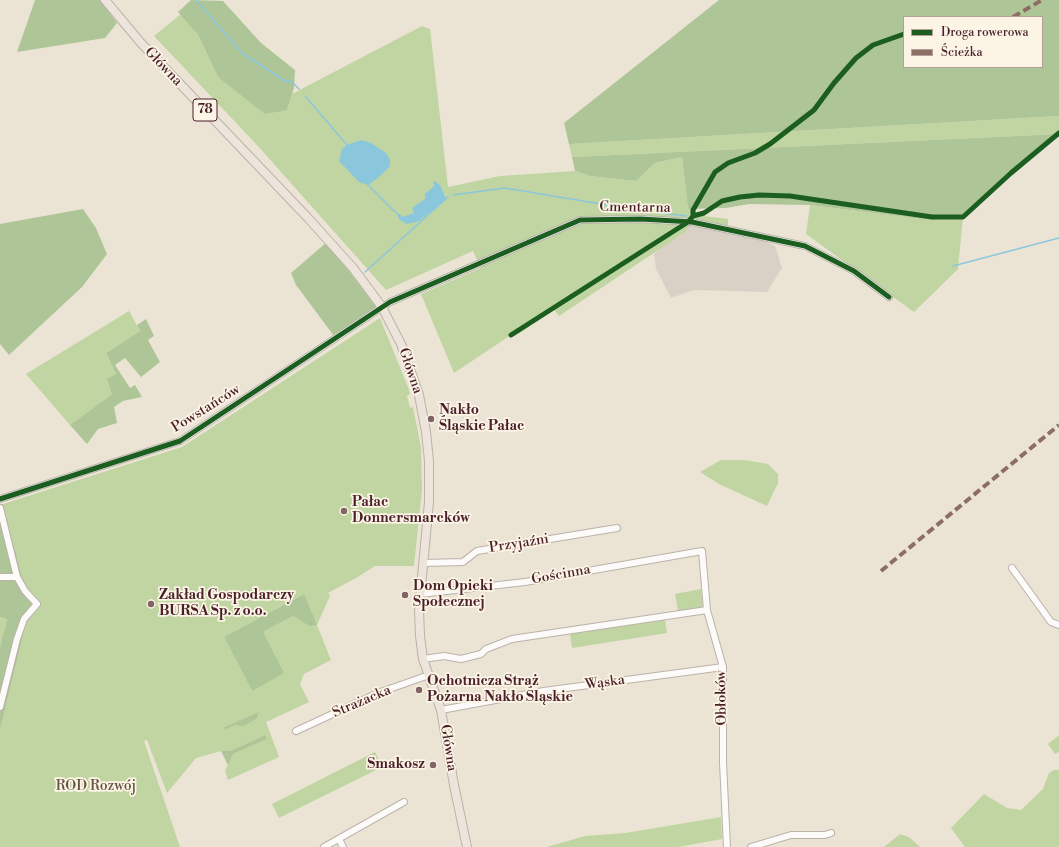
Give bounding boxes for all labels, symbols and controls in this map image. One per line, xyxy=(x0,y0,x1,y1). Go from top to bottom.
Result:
legend xyxy=(903,16,1043,68)
text: Droga rowerowa xyxy=(941,25,1029,40)
street label: Główna xyxy=(141,44,185,90)
text: Ścieżka xyxy=(941,45,982,60)
road number: 78 xyxy=(193,99,217,121)
street label: Cmentarna xyxy=(599,199,671,217)
street label: Główna xyxy=(394,346,426,396)
street label: Powstańców xyxy=(169,381,243,437)
place label: Nakło Śląskie Pałac xyxy=(439,403,524,436)
marker: Nakło Śląskie Pałac xyxy=(426,414,436,424)
place label: Pałac Donnersmarcków xyxy=(352,495,470,528)
marker: Pałac Donnersmarcków xyxy=(339,506,349,516)
street label: Przyjaźni xyxy=(488,531,550,557)
street label: Gościnna xyxy=(530,562,592,588)
place label: Dom Opieki Społecznej xyxy=(413,579,493,612)
place label: Zakład Gospodarczy BURSA Sp. z o.o. xyxy=(159,588,294,620)
marker: Dom Opieki Społecznej xyxy=(400,590,410,600)
marker: Zakład Gospodarczy BURSA Sp. z o.o. xyxy=(146,599,156,609)
street label: Obłoków xyxy=(713,670,731,726)
street label: Wąska xyxy=(584,672,626,694)
place label: Ochotnicza Straż Pożarna Nakło Śląskie xyxy=(427,674,573,706)
street label: Strażacka xyxy=(330,682,394,722)
marker: Ochotnicza Straż Pożarna Nakło Śląskie xyxy=(414,685,424,695)
street label: Główna xyxy=(436,723,460,773)
place label: Smakosz xyxy=(367,757,425,773)
marker: Smakosz xyxy=(428,760,438,770)
park label: ROD Rozwój xyxy=(56,779,136,795)

